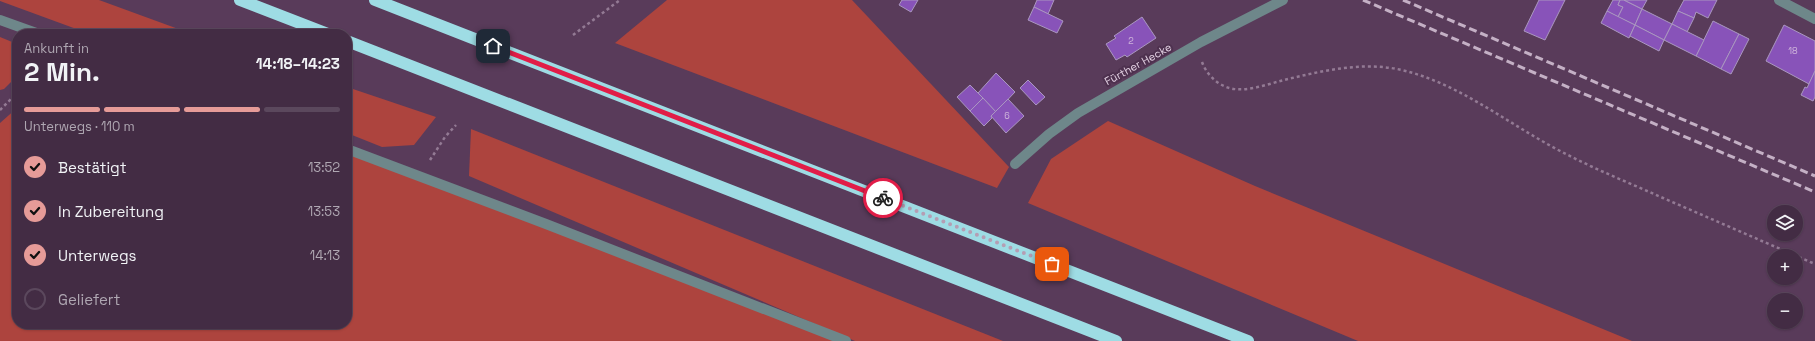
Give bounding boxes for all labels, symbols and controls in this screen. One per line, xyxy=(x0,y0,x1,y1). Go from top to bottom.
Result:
pin xyxy=(476,29,510,63)
icon: home xyxy=(482,35,504,57)
house number: 2 xyxy=(1128,35,1134,47)
text: Ankunft in xyxy=(24,40,89,57)
street label: Fürther Hecke xyxy=(1102,40,1174,88)
house number: 18 xyxy=(1788,45,1798,57)
text: 14:18–14:23 xyxy=(256,54,340,73)
text: 2 Min. xyxy=(24,55,100,89)
house number: 6 xyxy=(1004,110,1010,122)
text: Unterwegs · 110 m xyxy=(24,118,135,135)
icon: check xyxy=(24,156,46,178)
text: Bestätigt xyxy=(58,158,127,177)
text: 13:52 xyxy=(308,159,340,176)
courier xyxy=(863,178,903,218)
icon: bike xyxy=(872,187,894,209)
icon: check xyxy=(24,200,46,222)
text: In Zubereitung xyxy=(58,202,164,221)
text: 13:53 xyxy=(308,203,340,220)
map controls xyxy=(1767,205,1803,329)
button: layers xyxy=(1767,205,1803,241)
icon: check xyxy=(24,244,46,266)
text: Unterwegs xyxy=(58,246,136,265)
text: 14:13 xyxy=(310,247,340,264)
pin xyxy=(1035,247,1069,281)
button: + xyxy=(1767,249,1803,285)
icon: bag xyxy=(1041,253,1063,275)
text: Geliefert xyxy=(58,290,120,309)
button: − xyxy=(1767,293,1803,329)

